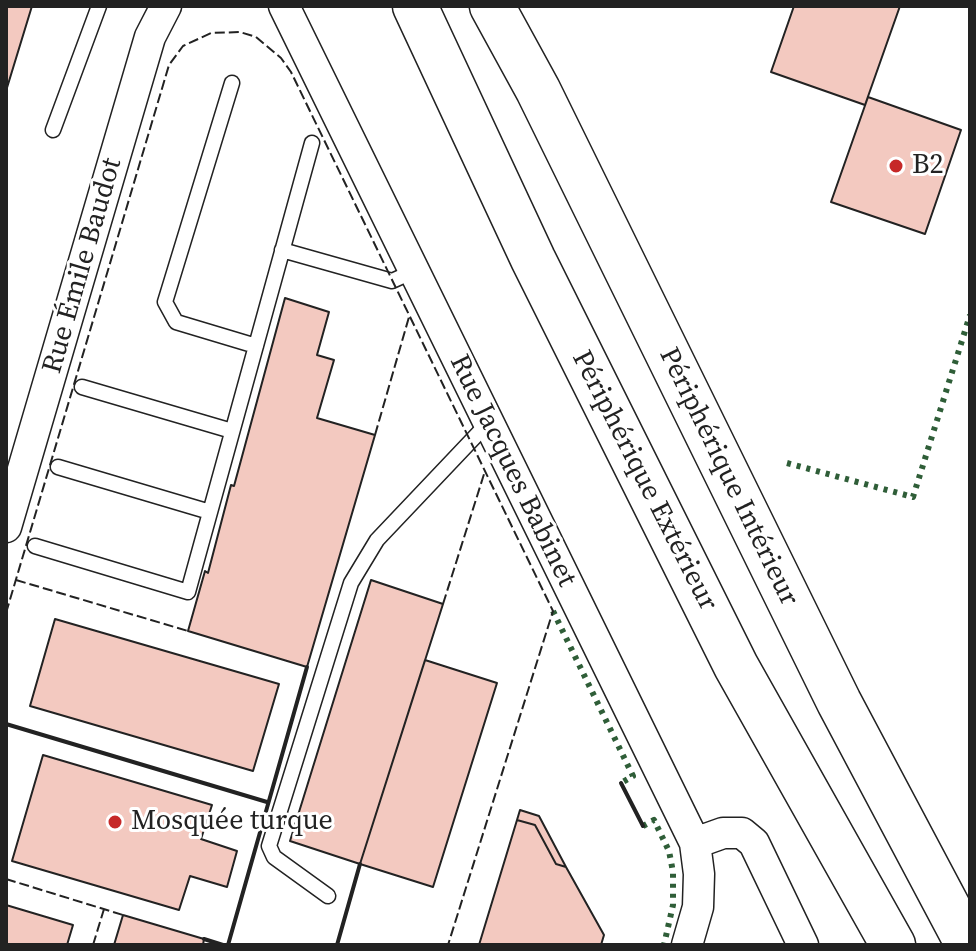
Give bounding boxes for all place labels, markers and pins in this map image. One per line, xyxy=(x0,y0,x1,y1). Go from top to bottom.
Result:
place label: B2 xyxy=(912,149,944,183)
marker: B2 xyxy=(887,157,905,175)
place label: Mosquée turque xyxy=(131,805,333,839)
marker: Mosquée turque xyxy=(106,813,124,831)

